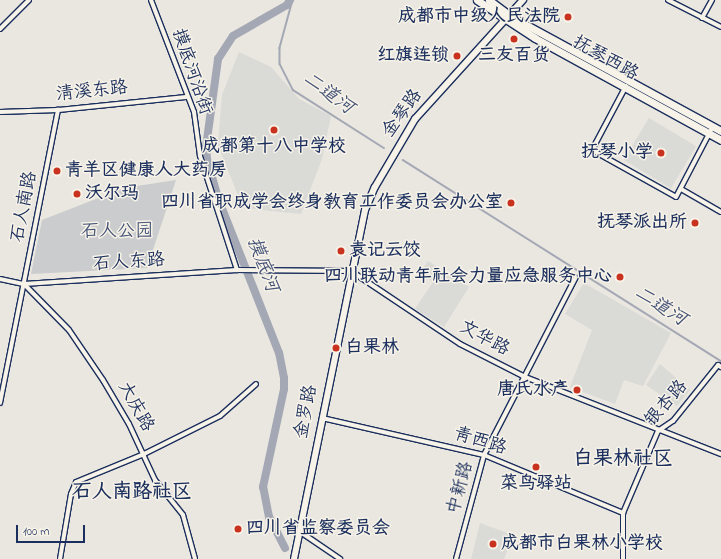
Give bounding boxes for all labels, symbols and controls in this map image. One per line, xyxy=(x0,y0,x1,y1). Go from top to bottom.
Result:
place label: 成都市中级人民法院 xyxy=(398,6,560,28)
marker: 成都市中级人民法院 xyxy=(563,12,573,22)
street label: 摸底河沿街 xyxy=(166,26,216,118)
street label: 抚琴西路 xyxy=(568,32,642,86)
marker: 三友百货 xyxy=(509,34,519,44)
place label: 红旗连锁 xyxy=(377,45,449,67)
place label: 三友百货 xyxy=(478,45,550,67)
marker: 红旗连锁 xyxy=(452,51,462,61)
water label: 二道河 xyxy=(298,68,358,120)
street label: 清溪东路 xyxy=(55,77,129,107)
street label: 金琴路 xyxy=(378,86,428,142)
marker: 成都第十八中学校 xyxy=(269,125,279,135)
place label: 成都第十八中学校 xyxy=(202,136,346,158)
place label: 抚琴小学 xyxy=(581,142,653,164)
marker: 抚琴小学 xyxy=(656,148,666,158)
place label: 青羊区健康人大药房 xyxy=(65,160,227,182)
marker: 青羊区健康人大药房 xyxy=(52,166,62,176)
street label: 石人南路 xyxy=(8,170,42,244)
place label: 沃尔玛 xyxy=(85,183,139,205)
marker: 沃尔玛 xyxy=(72,189,82,199)
place label: 四川省职成学会终身教育工作委员会办公室 xyxy=(161,192,503,214)
marker: 四川省职成学会终身教育工作委员会办公室 xyxy=(506,198,516,208)
place label: 抚琴派出所 xyxy=(597,212,687,234)
marker: 抚琴派出所 xyxy=(690,218,700,228)
park label: 石人公园 xyxy=(81,221,153,243)
water label: 摸底河 xyxy=(241,234,283,296)
place label: 袁记云饺 xyxy=(349,240,421,262)
marker: 袁记云饺 xyxy=(336,246,346,256)
street label: 石人东路 xyxy=(92,250,166,276)
place label: 四川联动青年社会力量应急服务中心 xyxy=(324,266,612,288)
marker: 四川联动青年社会力量应急服务中心 xyxy=(615,272,625,282)
water label: 二道河 xyxy=(630,282,690,332)
street label: 文华路 xyxy=(455,317,513,361)
place label: 白果林 xyxy=(345,337,399,359)
marker: 白果林 xyxy=(330,342,342,354)
street label: 银杏路 xyxy=(641,377,693,431)
street label: 大庆路 xyxy=(112,378,158,436)
place label: 唐氏水产 xyxy=(497,379,569,401)
street label: 金罗路 xyxy=(291,383,323,441)
marker: 唐氏水产 xyxy=(572,385,582,395)
street label: 青西路 xyxy=(451,424,509,460)
district label: 白果林社区 xyxy=(573,447,673,471)
street label: 中新路 xyxy=(444,459,478,517)
marker: 菜鸟驿站 xyxy=(531,462,541,472)
place label: 菜鸟驿站 xyxy=(500,473,572,495)
district label: 石人南路社区 xyxy=(72,480,192,504)
scale bar xyxy=(18,517,87,543)
place label: 四川省监察委员会 xyxy=(246,518,390,540)
text: 100 m xyxy=(23,523,50,541)
marker: 四川省监察委员会 xyxy=(233,524,243,534)
place label: 成都市白果林小学校 xyxy=(501,533,663,555)
marker: 成都市白果林小学校 xyxy=(488,539,498,549)

